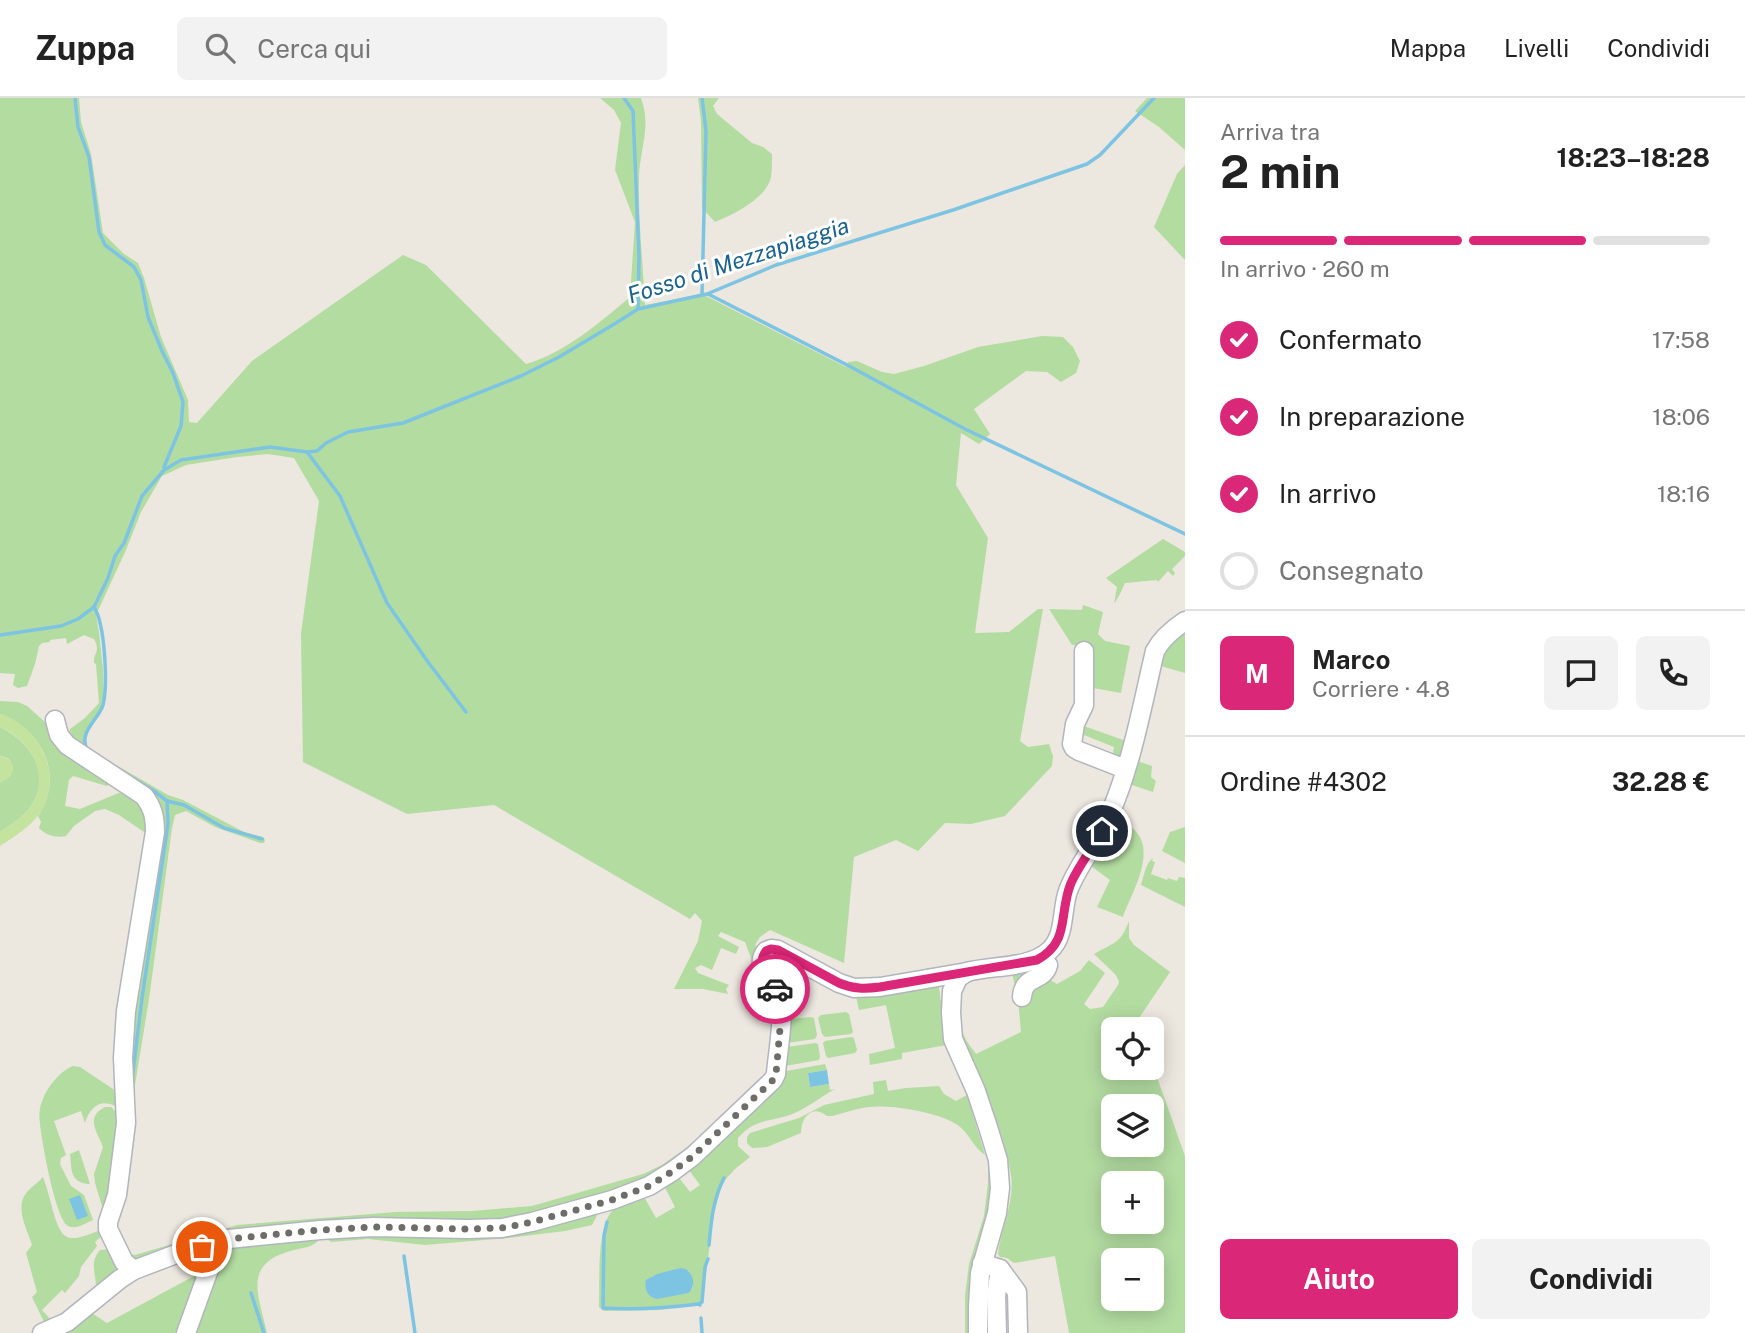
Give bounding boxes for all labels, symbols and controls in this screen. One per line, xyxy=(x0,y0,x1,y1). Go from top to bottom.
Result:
search box xyxy=(177,17,667,80)
text: Zuppa xyxy=(35,29,135,67)
icon: search xyxy=(201,29,239,67)
text: Cerca qui xyxy=(257,33,371,64)
text: Mappa xyxy=(1390,34,1466,62)
text: Livelli xyxy=(1504,34,1569,62)
text: Condividi xyxy=(1607,34,1710,62)
text: Arriva tra xyxy=(1220,118,1320,145)
text: 18:23–18:28 xyxy=(1556,142,1710,173)
text: 2 min xyxy=(1220,144,1340,198)
water label: Fosso di Mezzapiaggia xyxy=(624,211,852,309)
text: In arrivo · 260 m xyxy=(1220,255,1390,282)
icon: check xyxy=(1220,321,1258,359)
text: Confermato xyxy=(1279,324,1422,355)
text: 17:58 xyxy=(1652,326,1710,353)
icon: check xyxy=(1220,398,1258,436)
text: In preparazione xyxy=(1279,401,1465,432)
text: 18:06 xyxy=(1652,403,1710,430)
icon: check xyxy=(1220,475,1258,513)
text: In arrivo xyxy=(1279,478,1376,509)
text: 18:16 xyxy=(1657,480,1710,507)
text: Consegnato xyxy=(1279,555,1424,586)
button: chat xyxy=(1544,636,1618,710)
button: phone xyxy=(1636,636,1710,710)
text: Marco xyxy=(1312,644,1390,675)
text: M xyxy=(1245,658,1269,689)
text: Corriere · 4.8 xyxy=(1312,675,1450,702)
text: Ordine #4302 xyxy=(1220,766,1387,797)
text: 32.28 € xyxy=(1612,766,1710,797)
pin xyxy=(1072,801,1132,861)
icon: home xyxy=(1083,812,1121,850)
courier xyxy=(740,954,810,1024)
icon: car xyxy=(756,970,794,1008)
map controls xyxy=(1101,1017,1164,1311)
button: locate xyxy=(1101,1017,1164,1080)
button: layers xyxy=(1101,1094,1164,1157)
button: + xyxy=(1101,1171,1164,1234)
pin xyxy=(172,1217,232,1277)
icon: bag xyxy=(183,1228,221,1266)
button: Aiuto xyxy=(1220,1239,1458,1319)
button: Condividi xyxy=(1472,1239,1710,1319)
button: − xyxy=(1101,1248,1164,1311)

